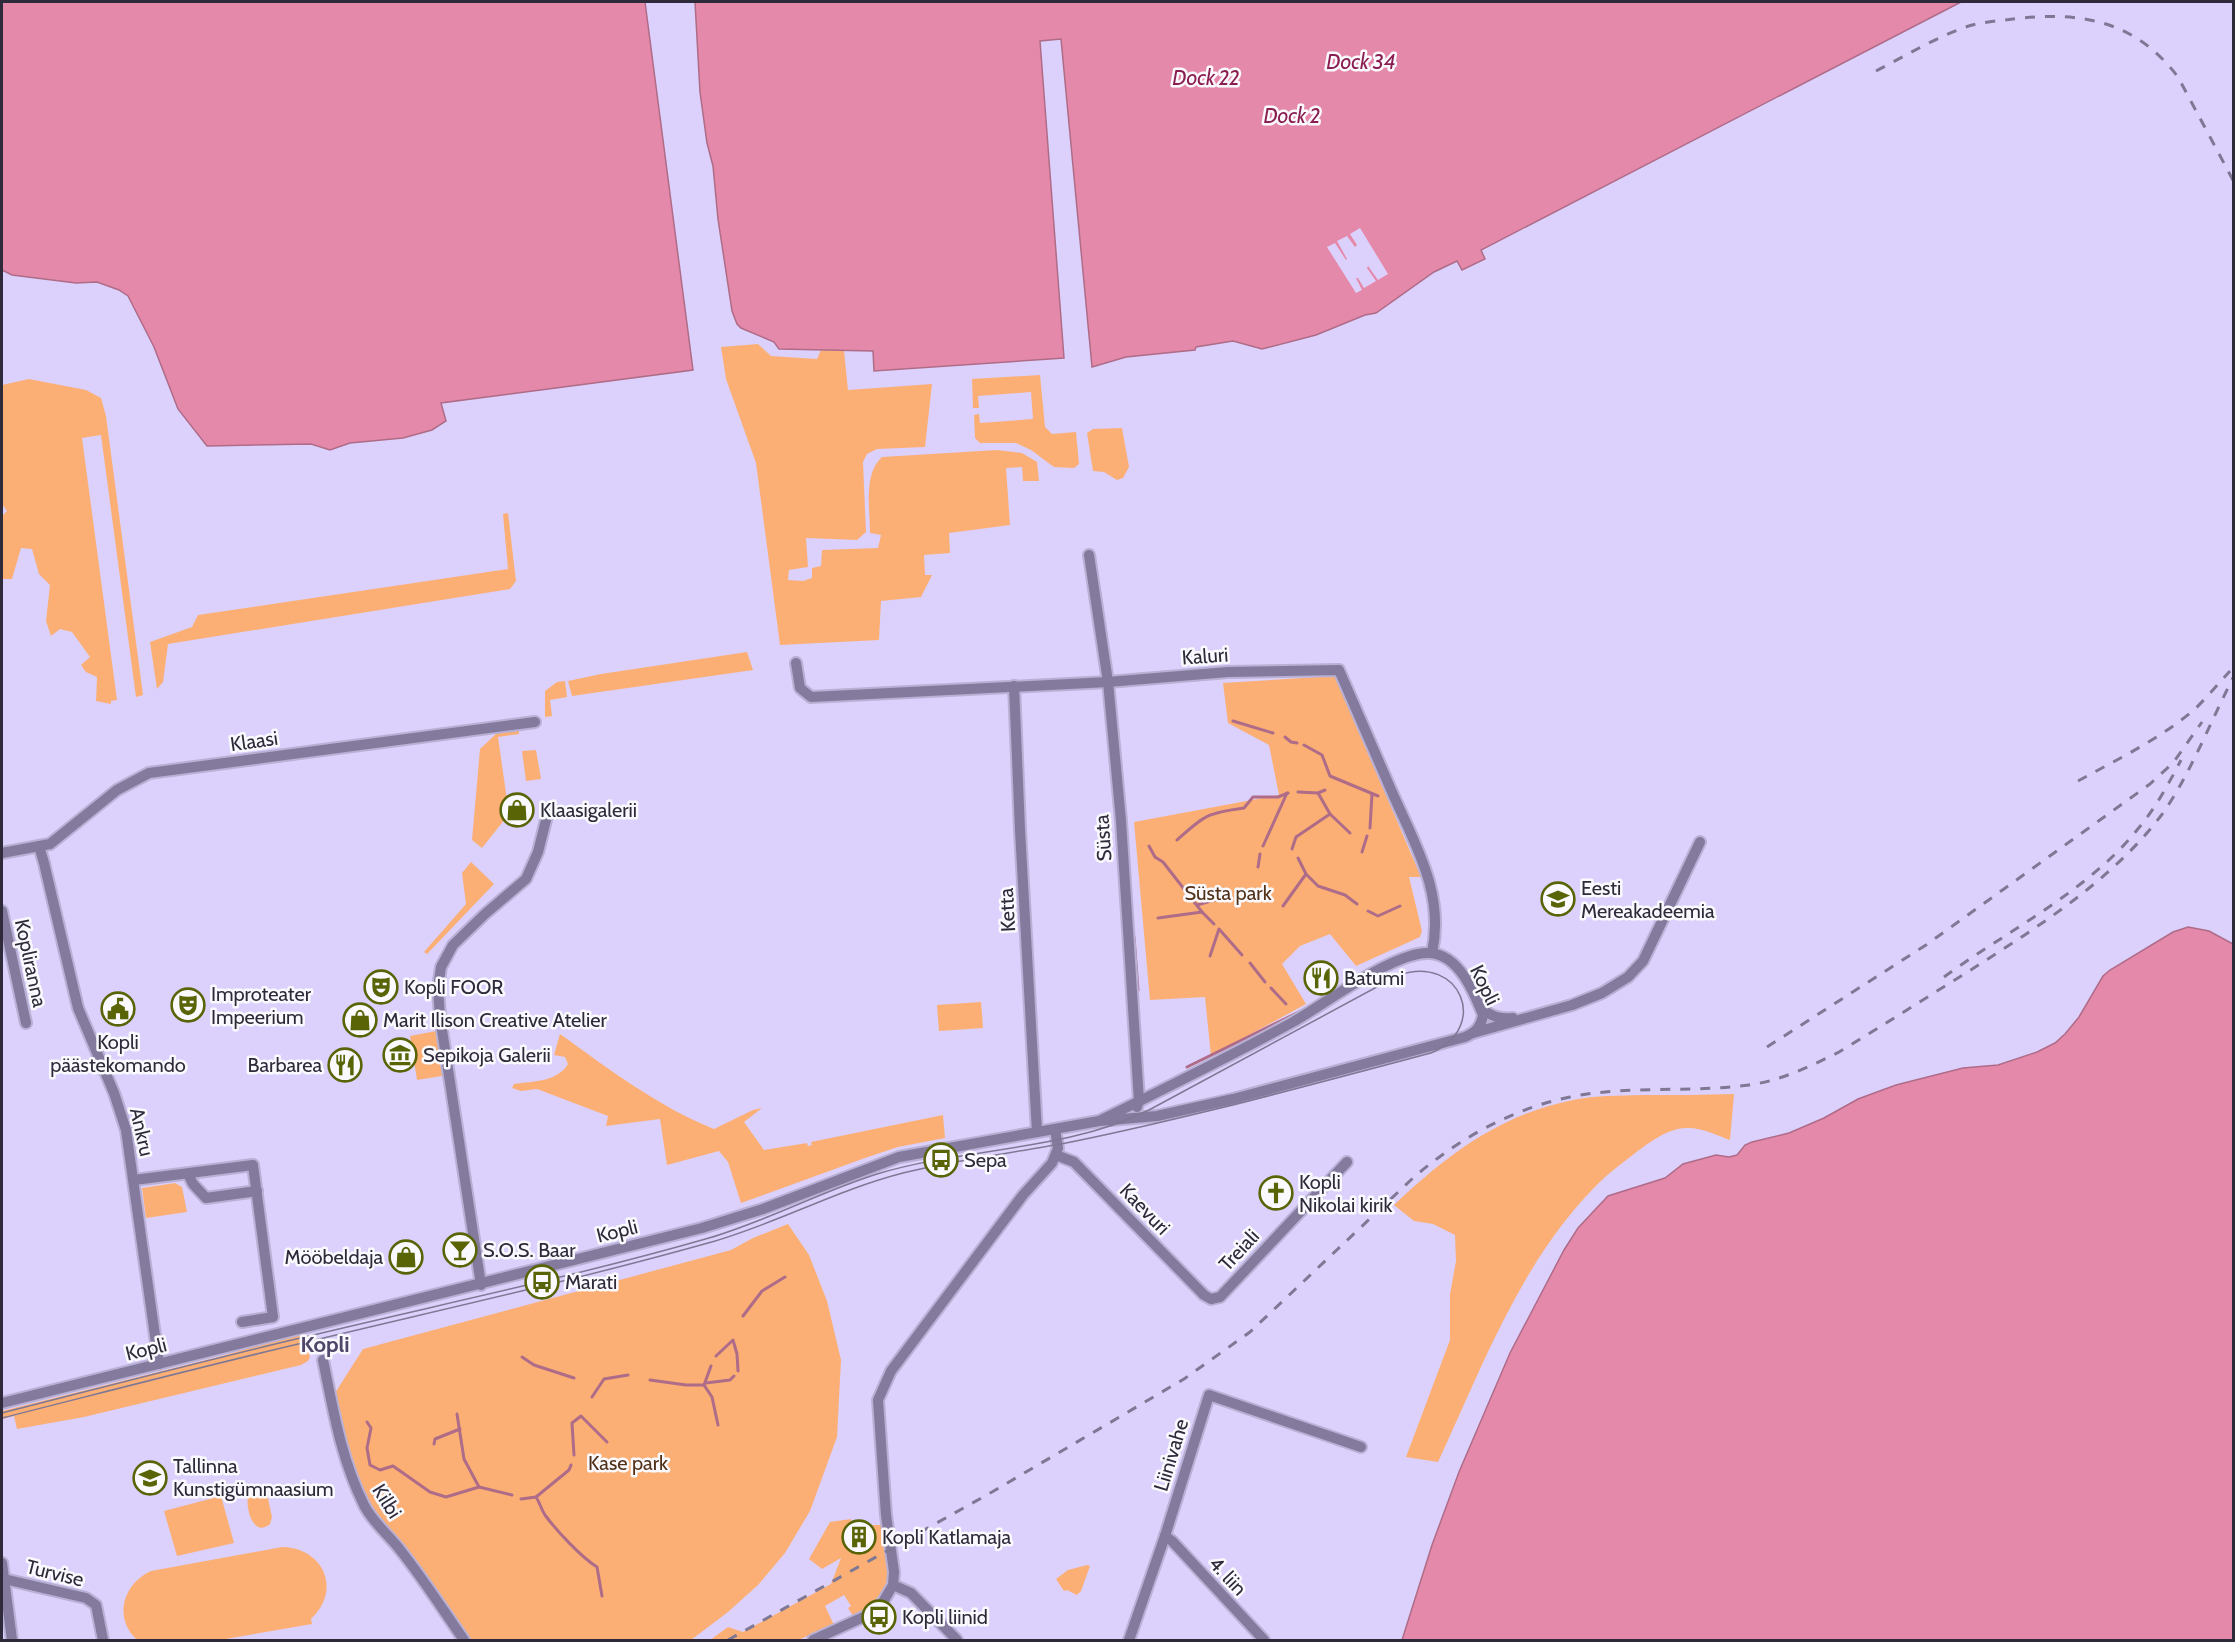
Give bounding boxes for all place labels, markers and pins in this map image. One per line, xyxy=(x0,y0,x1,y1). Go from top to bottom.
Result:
shop icon: Klaasigalerii xyxy=(499,792,535,828)
place label: Klaasigalerii xyxy=(540,798,637,822)
place label: Eesti Mereakadeemia xyxy=(1581,876,1715,923)
school or university icon: Eesti Mereakadeemia xyxy=(1540,881,1576,917)
restaurant icon: Batumi xyxy=(1303,960,1339,996)
place label: Batumi xyxy=(1344,966,1404,990)
theatre icon: Kopli FOOR xyxy=(363,969,399,1005)
place label: Kopli FOOR xyxy=(404,975,503,999)
place label: Improteater Impeerium xyxy=(211,982,312,1029)
theatre icon: Improteater Impeerium xyxy=(170,987,206,1023)
public building icon: Kopli päästekomando xyxy=(100,991,136,1027)
shop icon: Marit Ilison Creative Atelier xyxy=(342,1002,378,1038)
place label: Marit Ilison Creative Atelier xyxy=(383,1008,607,1032)
place label: Kopli päästekomando xyxy=(50,1030,186,1077)
museum icon: Sepikoja Galerii xyxy=(382,1037,418,1073)
place label: Sepikoja Galerii xyxy=(423,1043,551,1067)
restaurant icon: Barbarea xyxy=(327,1047,363,1083)
place label: Barbarea xyxy=(248,1053,322,1077)
bus stop icon: Sepa xyxy=(923,1142,959,1178)
place label: Sepa xyxy=(964,1148,1007,1172)
place label: Kopli Nikolai kirik xyxy=(1299,1170,1392,1217)
church icon: Kopli Nikolai kirik xyxy=(1258,1175,1294,1211)
bar icon: S.O.S. Baar xyxy=(442,1232,478,1268)
place label: S.O.S. Baar xyxy=(483,1238,576,1262)
shop icon: Mööbeldaja xyxy=(388,1239,424,1275)
place label: Mööbeldaja xyxy=(285,1245,383,1269)
bus stop icon: Marati xyxy=(524,1264,560,1300)
place label: Marati xyxy=(565,1270,617,1294)
place label: Tallinna Kunstigümnaasium xyxy=(173,1454,334,1501)
school or university icon: Tallinna Kunstigümnaasium xyxy=(132,1460,168,1496)
building icon: Kopli Katlamaja xyxy=(841,1519,877,1555)
place label: Kopli Katlamaja xyxy=(882,1525,1011,1549)
bus stop icon: Kopli liinid xyxy=(861,1599,897,1635)
place label: Kopli liinid xyxy=(902,1605,988,1629)

